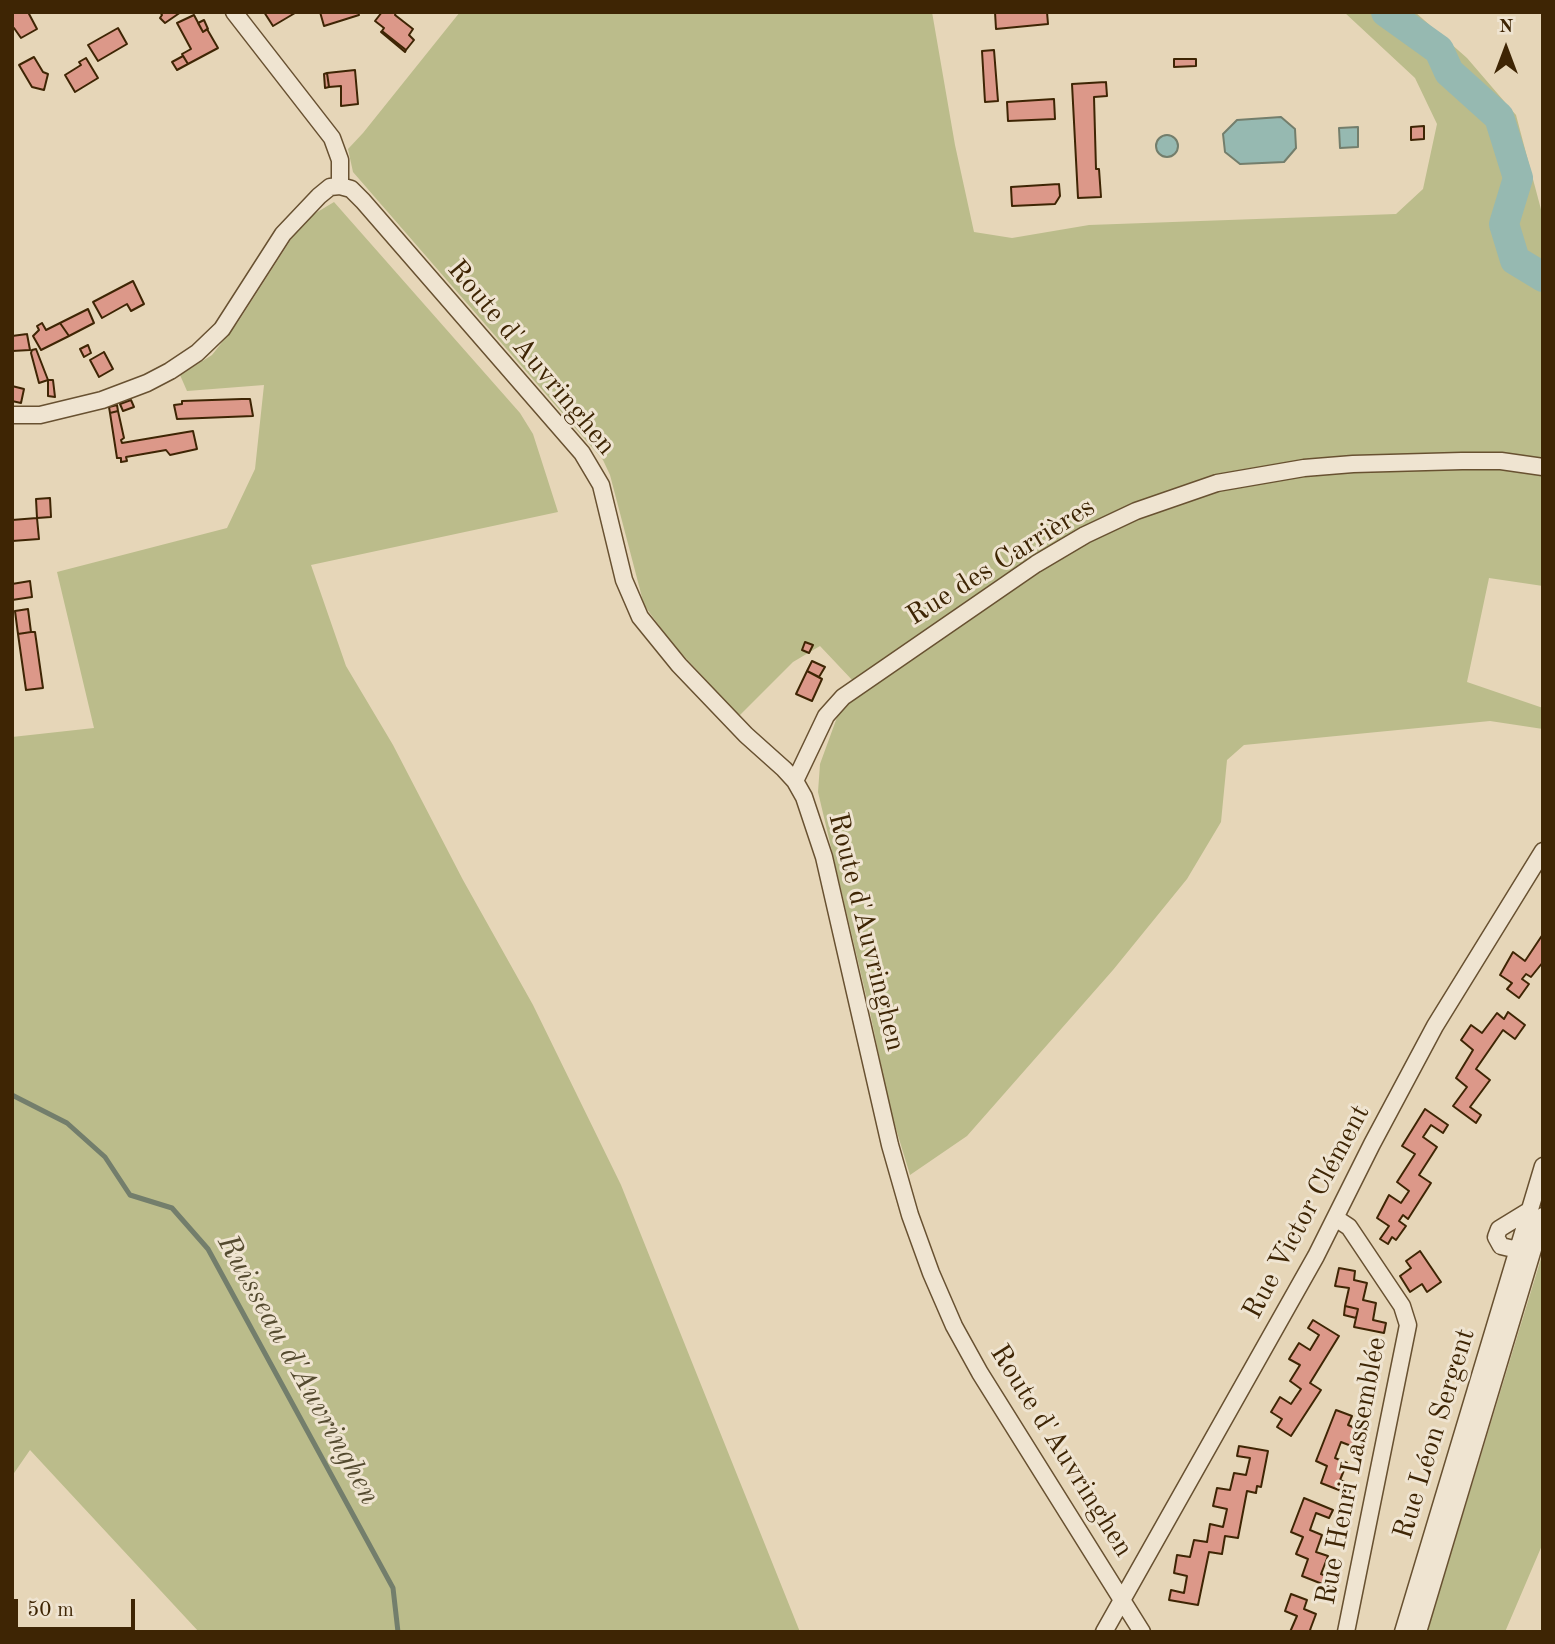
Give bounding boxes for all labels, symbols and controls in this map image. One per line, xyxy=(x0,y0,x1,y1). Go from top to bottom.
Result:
north arrow xyxy=(1471,14,1541,84)
text: N xyxy=(1499,18,1513,37)
street label: Route d'Auvringhen xyxy=(440,254,622,462)
street label: Rue des Carrières xyxy=(901,491,1101,633)
street label: Route d'Auvringhen xyxy=(820,809,912,1055)
street label: Rue Victor Clément xyxy=(1236,1099,1378,1325)
water label: Ruisseau d'Auvringhen xyxy=(209,1229,387,1511)
street label: Rue Léon Sergent xyxy=(1387,1324,1483,1544)
street label: Rue Henri Lassemblée xyxy=(1310,1334,1394,1608)
street label: Route d'Auvringhen xyxy=(982,1338,1140,1564)
scale bar xyxy=(18,1584,138,1628)
text: 50 m xyxy=(27,1600,74,1621)

